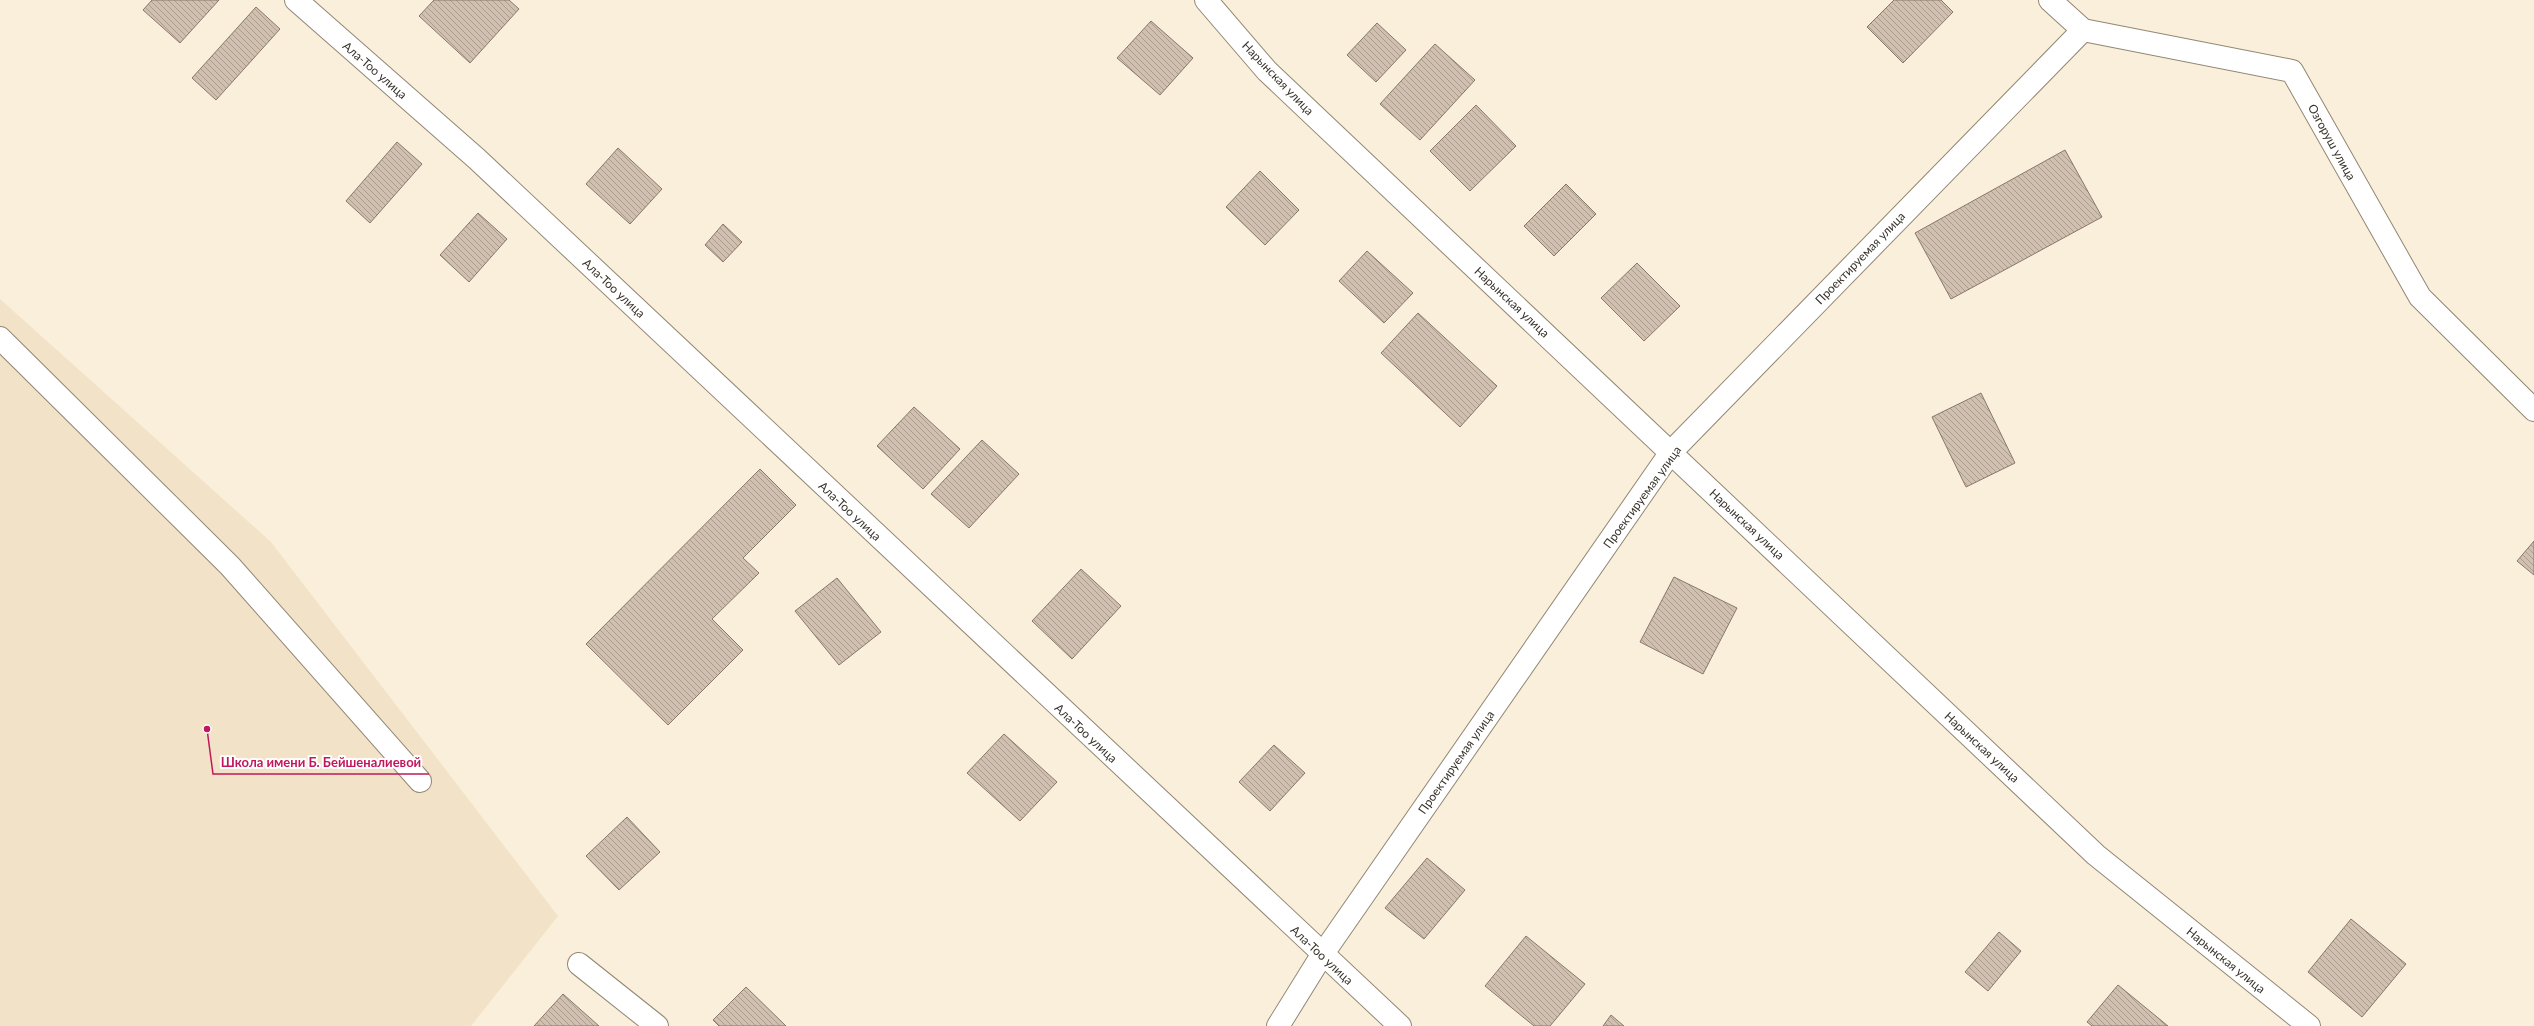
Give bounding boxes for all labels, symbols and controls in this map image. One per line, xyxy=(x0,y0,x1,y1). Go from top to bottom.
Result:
street label: Ала-Тоо улица xyxy=(340,38,410,102)
street label: Нарынская улица xyxy=(1239,38,1317,118)
street label: Озгоруш улица xyxy=(2305,101,2359,183)
street label: Проектируемая улица xyxy=(1812,209,1908,307)
street label: Ала-Тоо улица xyxy=(580,255,648,321)
street label: Нарынская улица xyxy=(1472,264,1553,341)
street label: Проектируемая улица xyxy=(1600,443,1684,551)
street label: Ала-Тоо улица xyxy=(816,478,884,544)
street label: Нарынская улица xyxy=(1707,486,1788,563)
street label: Ала-Тоо улица xyxy=(1052,700,1120,766)
street label: Проектируемая улица xyxy=(1415,707,1497,817)
street label: Нарынская улица xyxy=(1942,709,2023,786)
callout: Школа имени Б. Бейшеналиевой xyxy=(213,749,429,774)
text: Школа имени Б. Бейшеналиевой xyxy=(221,754,421,770)
street label: Ала-Тоо улица xyxy=(1288,922,1356,988)
street label: Нарынская улица xyxy=(2184,924,2268,996)

